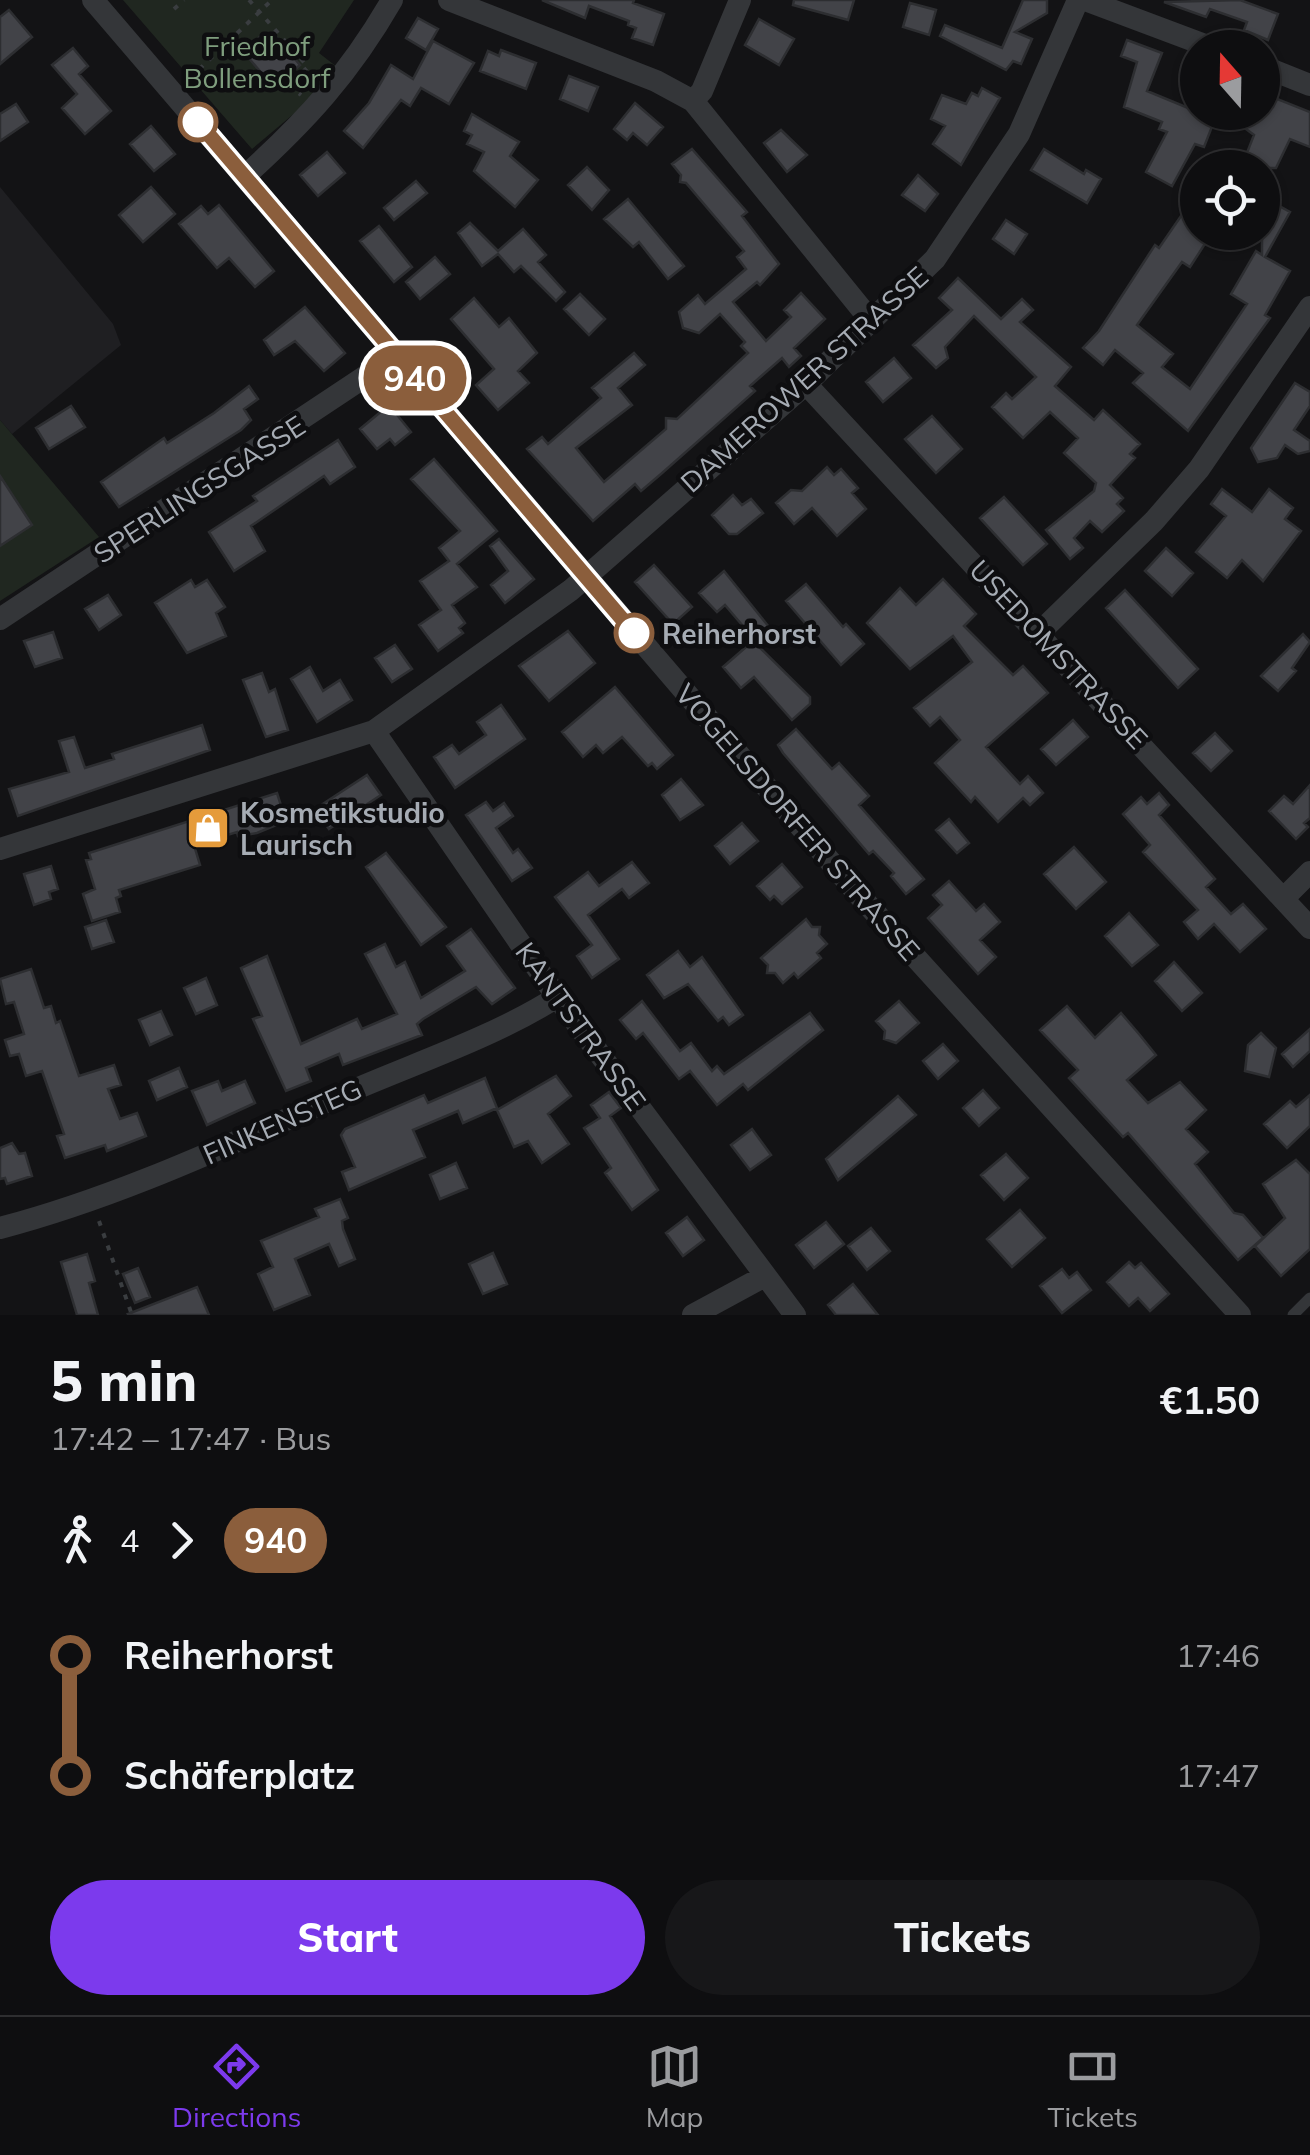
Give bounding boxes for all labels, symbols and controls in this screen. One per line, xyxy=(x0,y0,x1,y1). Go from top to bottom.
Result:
park label: Friedhof Bollensdorf xyxy=(183,28,331,95)
north arrow xyxy=(1180,30,1280,130)
map controls xyxy=(1180,30,1280,250)
unlabelled marker xyxy=(179,103,217,141)
button: locate xyxy=(1180,150,1280,250)
street label: DAMEROWER STRASSE xyxy=(673,259,935,499)
line badge: 940 xyxy=(358,346,472,410)
text: 940 xyxy=(383,356,447,400)
street label: SPERLINGSGASSE xyxy=(87,408,311,570)
street label: USEDOMSTRASSE xyxy=(962,552,1156,756)
marker: Reiherhorst xyxy=(615,614,653,652)
place label: Reiherhorst xyxy=(662,616,816,651)
street label: VOGELSDORFER STRASSE xyxy=(668,676,928,968)
place label: Kosmetikstudio Laurisch xyxy=(240,795,445,862)
shop icon: Kosmetikstudio Laurisch xyxy=(185,805,231,851)
street label: KANTSTRASSE xyxy=(508,935,654,1117)
street label: FINKENSTEG xyxy=(197,1070,367,1172)
text: 5 min xyxy=(50,1346,197,1415)
text: €1.50 xyxy=(1159,1376,1260,1424)
text: 17:42 – 17:47 · Bus xyxy=(50,1418,331,1458)
icon: walk xyxy=(50,1513,105,1568)
icon: forward xyxy=(154,1513,209,1568)
text: 940 xyxy=(244,1518,307,1562)
text: 4 xyxy=(120,1520,139,1560)
text: Reiherhorst xyxy=(124,1631,333,1679)
text: 17:46 xyxy=(1176,1635,1260,1675)
text: Schäferplatz xyxy=(124,1751,355,1799)
text: 17:47 xyxy=(1176,1755,1260,1795)
button: Start xyxy=(50,1880,645,1995)
button: Tickets xyxy=(665,1880,1260,1995)
tab: Directions xyxy=(172,2039,302,2134)
tab: Map xyxy=(646,2039,703,2134)
tab: Tickets xyxy=(1047,2039,1138,2134)

